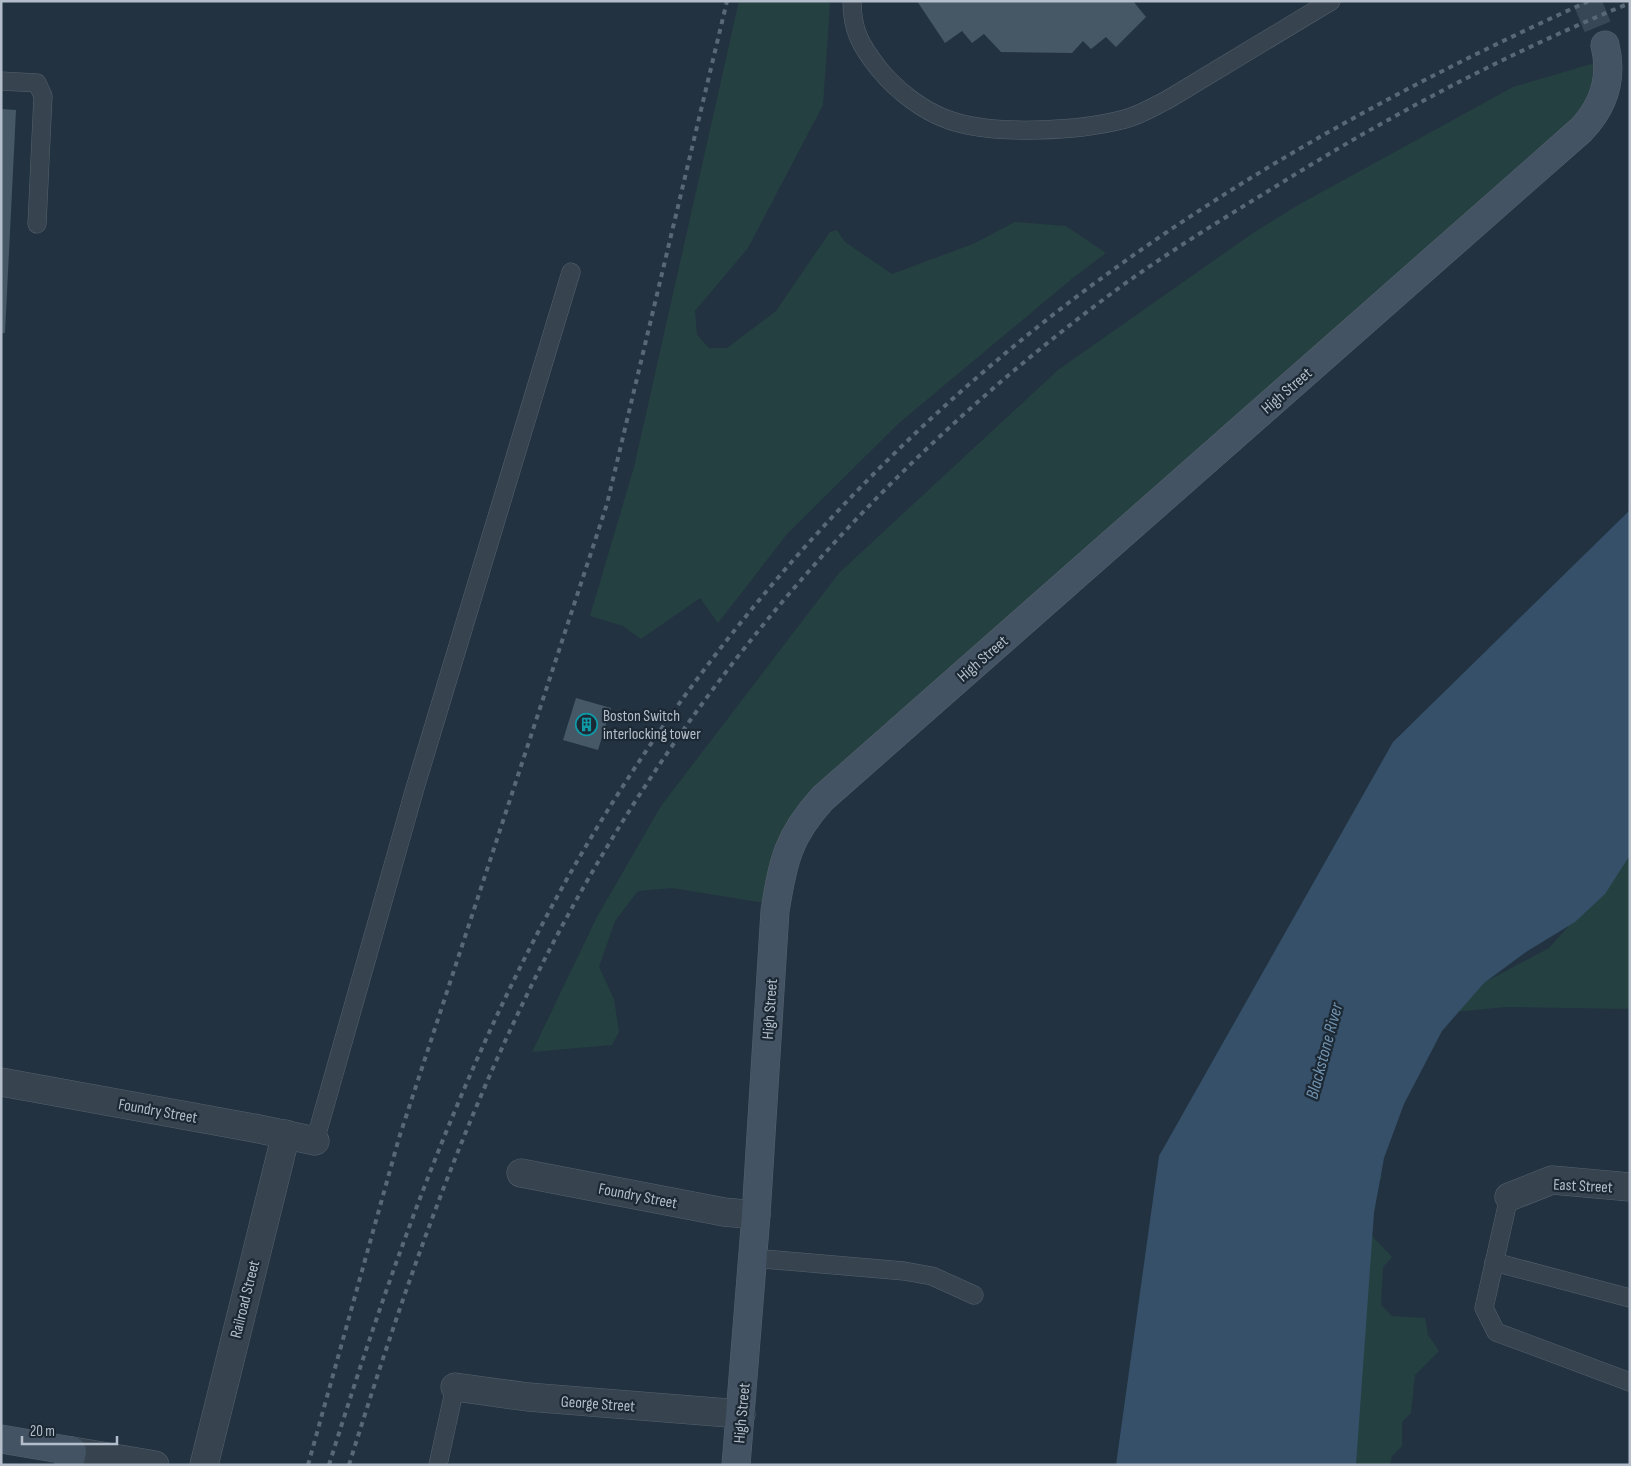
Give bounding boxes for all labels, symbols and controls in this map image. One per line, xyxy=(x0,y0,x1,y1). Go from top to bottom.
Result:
street label: High Street xyxy=(1258,364,1316,418)
street label: High Street xyxy=(954,632,1012,686)
place label: Boston Switch interlocking tower xyxy=(603,707,701,744)
building icon: Boston Switch interlocking tower xyxy=(575,712,599,736)
street label: High Street xyxy=(759,978,782,1040)
water label: Blackstone River xyxy=(1302,1000,1348,1101)
street label: Foundry Street xyxy=(117,1095,199,1128)
street label: East Street xyxy=(1553,1175,1613,1198)
street label: Foundry Street xyxy=(597,1180,679,1213)
street label: Railroad Street xyxy=(227,1258,264,1340)
street label: High Street xyxy=(730,1382,755,1444)
street label: George Street xyxy=(560,1392,636,1417)
scale bar xyxy=(22,1414,118,1446)
text: 20 m xyxy=(30,1422,55,1441)

